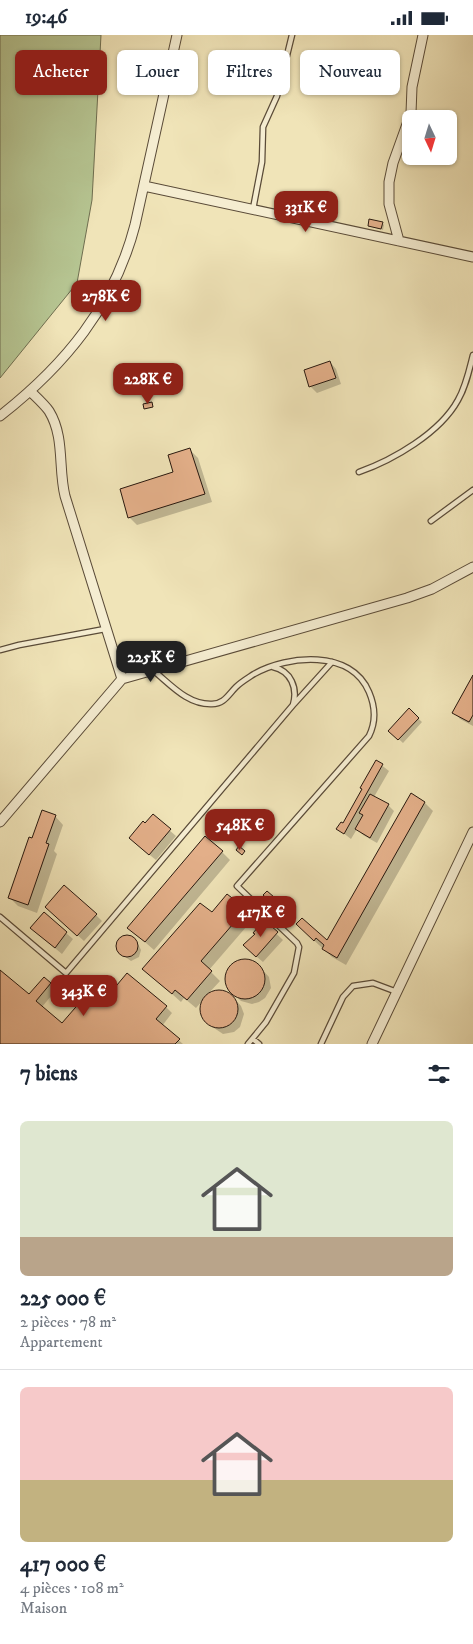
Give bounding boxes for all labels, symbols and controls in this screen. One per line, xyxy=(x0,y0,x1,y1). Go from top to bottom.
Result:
text: 19:46 xyxy=(25,6,67,29)
chip: Acheter xyxy=(15,50,107,95)
chip: Louer xyxy=(117,50,198,95)
chip: Filtres xyxy=(208,50,290,95)
chip: Nouveau xyxy=(300,50,400,95)
north arrow xyxy=(402,110,458,165)
map controls xyxy=(402,110,457,165)
pin: 331K € xyxy=(265,191,347,233)
text: 331K € xyxy=(285,197,327,217)
pin: 278K € xyxy=(65,279,147,322)
text: 278K € xyxy=(82,286,130,306)
pin: 228K € xyxy=(107,363,189,405)
text: 228K € xyxy=(124,369,172,389)
pin: 225K € xyxy=(110,641,192,683)
text: 225K € xyxy=(127,647,175,667)
pin: 548K € xyxy=(199,809,281,851)
text: 548K € xyxy=(216,815,264,835)
pin: 417K € xyxy=(220,895,302,938)
text: 417K € xyxy=(237,902,285,922)
pin: 343K € xyxy=(43,975,125,1017)
text: 343K € xyxy=(61,981,107,1001)
icon: filters xyxy=(425,1060,453,1088)
text: 7 biens xyxy=(20,1061,78,1087)
icon: home xyxy=(192,1154,282,1244)
text: 225 000 € xyxy=(20,1286,106,1312)
text: 2 pièces · 78 m² xyxy=(20,1312,116,1332)
text: Appartement xyxy=(20,1332,103,1352)
icon: home xyxy=(192,1419,282,1509)
text: 417 000 € xyxy=(20,1552,106,1578)
text: 4 pièces · 108 m² xyxy=(20,1578,124,1598)
text: Maison xyxy=(20,1598,67,1618)

